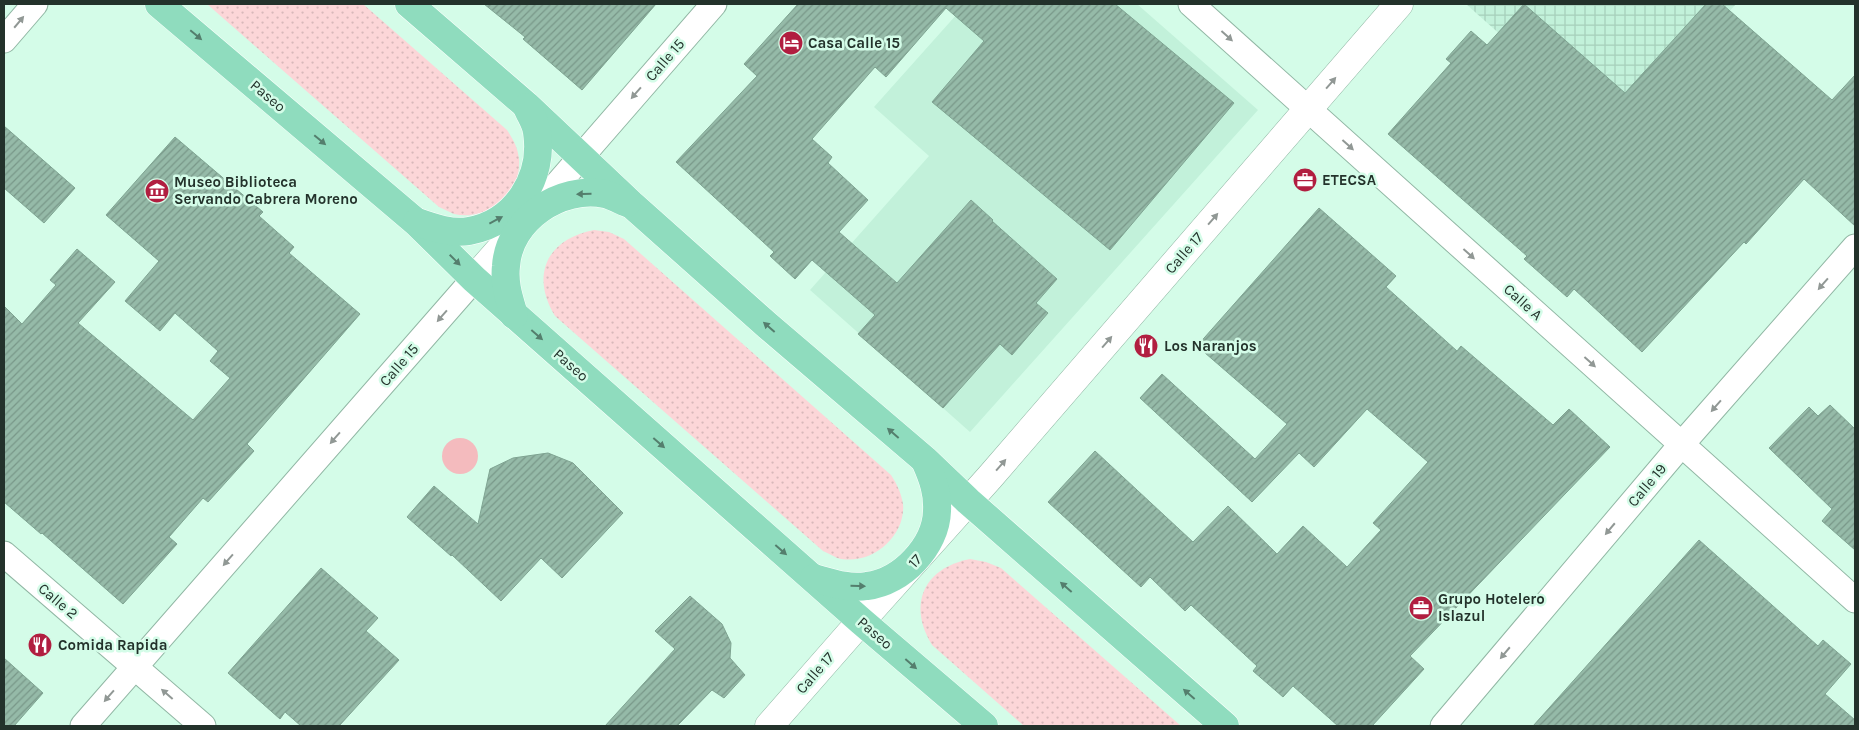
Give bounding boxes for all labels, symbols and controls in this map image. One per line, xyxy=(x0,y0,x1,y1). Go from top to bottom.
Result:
one-way arrow xyxy=(14,16,25,29)
one-way arrow xyxy=(189,30,202,41)
hotel icon: Casa Calle 15 xyxy=(778,30,804,56)
one-way arrow xyxy=(1221,30,1233,42)
place label: Casa Calle 15 xyxy=(808,34,900,52)
street label: Calle 15 xyxy=(642,35,688,85)
street label: Paseo xyxy=(247,76,289,116)
one-way arrow xyxy=(1325,77,1337,89)
one-way arrow xyxy=(630,87,642,99)
one-way arrow xyxy=(314,135,327,146)
one-way arrow xyxy=(1342,139,1354,151)
office icon: ETECSA xyxy=(1292,167,1318,193)
place label: ETECSA xyxy=(1322,171,1377,189)
place label: Museo Biblioteca Servando Cabrera Moreno xyxy=(174,173,358,208)
museum icon: Museo Biblioteca Servando Cabrera Moreno xyxy=(144,178,170,204)
one-way arrow xyxy=(576,190,592,198)
one-way arrow xyxy=(1208,213,1219,226)
one-way arrow xyxy=(489,216,503,225)
street label: Calle 17 xyxy=(1161,229,1207,277)
one-way arrow xyxy=(1462,248,1474,260)
one-way arrow xyxy=(448,254,460,266)
one-way arrow xyxy=(1817,277,1829,289)
street label: Calle A xyxy=(1500,280,1546,324)
one-way arrow xyxy=(437,310,448,322)
one-way arrow xyxy=(764,321,776,333)
one-way arrow xyxy=(531,329,543,341)
restaurant icon: Los Naranjos xyxy=(1133,333,1159,359)
one-way arrow xyxy=(1102,336,1113,349)
place label: Los Naranjos xyxy=(1164,337,1257,355)
street label: Calle 15 xyxy=(376,340,422,390)
street label: Paseo xyxy=(550,345,592,385)
one-way arrow xyxy=(1583,357,1596,368)
one-way arrow xyxy=(1710,399,1722,411)
one-way arrow xyxy=(886,427,899,438)
one-way arrow xyxy=(329,432,341,444)
one-way arrow xyxy=(652,437,665,448)
one-way arrow xyxy=(995,458,1006,471)
street label: Calle 19 xyxy=(1624,460,1670,510)
one-way arrow xyxy=(1604,523,1616,535)
one-way arrow xyxy=(774,544,786,556)
street label: 17 xyxy=(904,551,926,571)
one-way arrow xyxy=(222,554,234,566)
street label: Calle 2 xyxy=(35,579,81,623)
one-way arrow xyxy=(1061,581,1073,593)
one-way arrow xyxy=(850,582,866,590)
place label: Grupo Hotelero Islazul xyxy=(1438,590,1545,625)
office icon: Grupo Hotelero Islazul xyxy=(1408,595,1434,621)
street label: Paseo xyxy=(854,613,896,653)
restaurant icon: Comida Rapida xyxy=(27,632,53,658)
place label: Comida Rapida xyxy=(58,636,167,654)
one-way arrow xyxy=(1500,647,1511,659)
street label: Calle 17 xyxy=(792,649,838,697)
one-way arrow xyxy=(904,658,917,669)
one-way arrow xyxy=(161,688,173,700)
one-way arrow xyxy=(1183,688,1195,700)
one-way arrow xyxy=(104,689,115,702)

